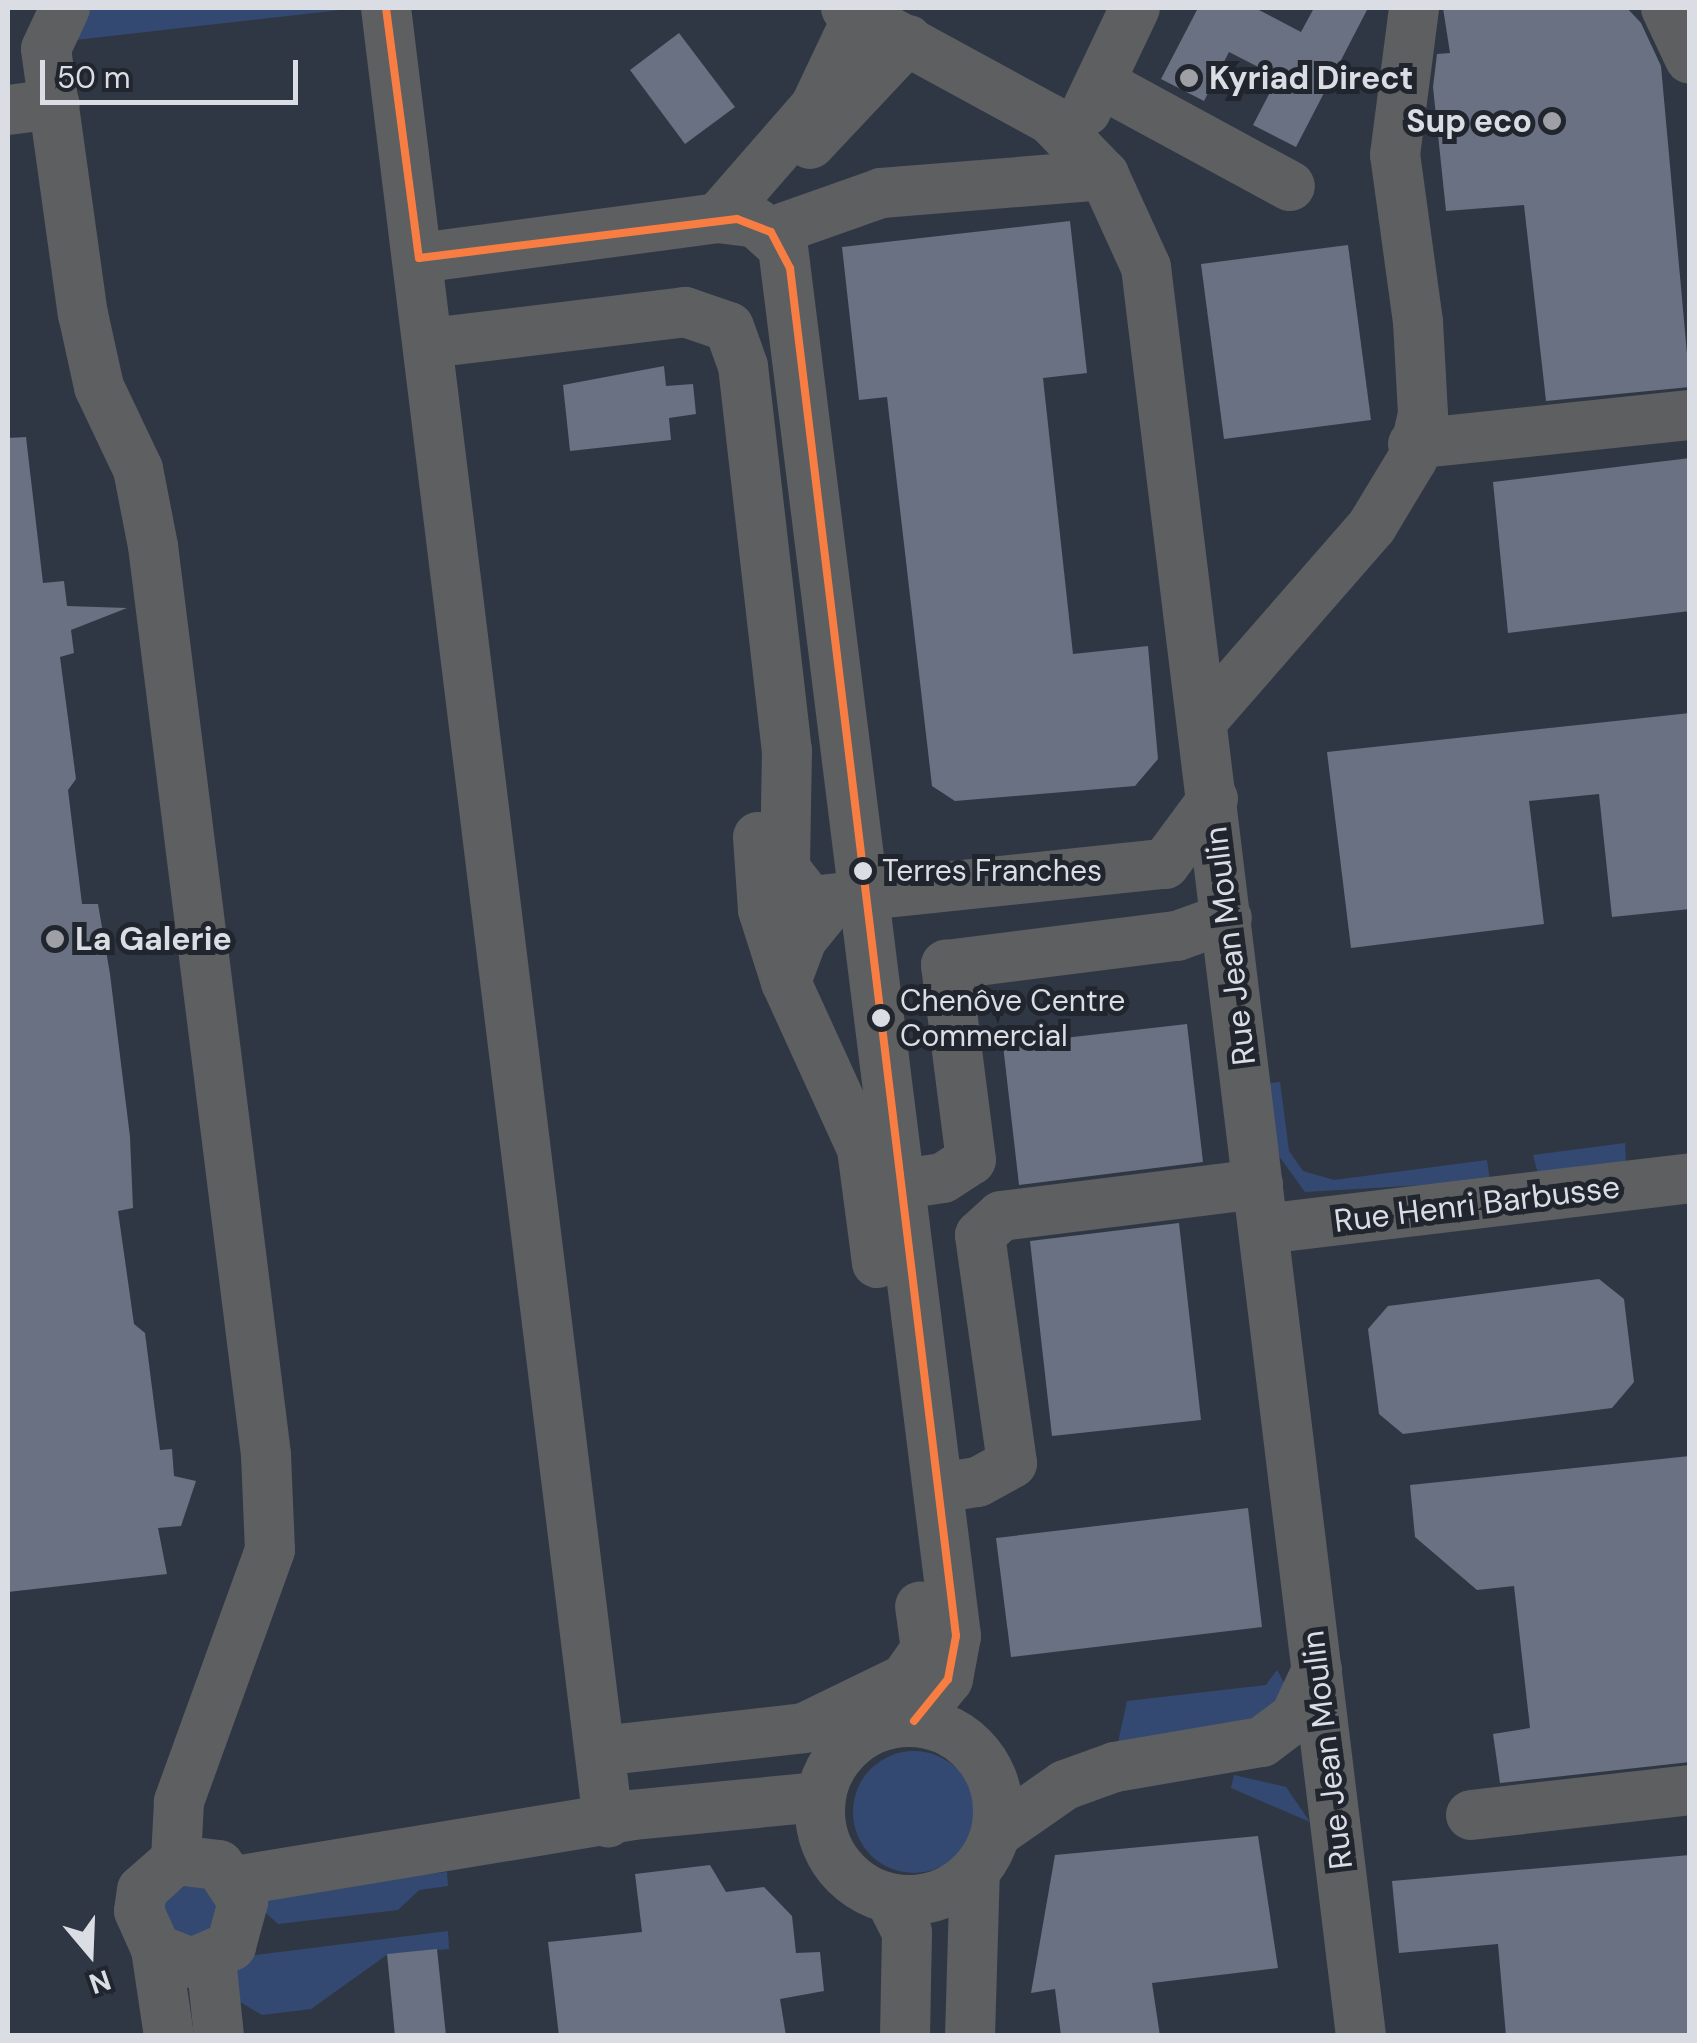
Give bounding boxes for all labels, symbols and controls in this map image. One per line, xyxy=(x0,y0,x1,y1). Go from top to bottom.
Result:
scale bar xyxy=(45,40,302,102)
text: 50 m xyxy=(57,58,131,97)
place label: Kyriad Direct xyxy=(1209,59,1413,97)
marker: Kyriad Direct xyxy=(1178,67,1200,89)
place label: Sup eco xyxy=(1406,102,1532,140)
marker: Sup eco xyxy=(1541,110,1563,132)
street label: Rue Jean Moulin xyxy=(1196,825,1264,1067)
place label: Terres Franches xyxy=(882,853,1102,889)
marker: Terres Franches xyxy=(853,861,873,881)
place label: La Galerie xyxy=(75,920,232,958)
marker: La Galerie xyxy=(44,928,66,950)
place label: Chenôve Centre Commercial xyxy=(900,983,1125,1054)
marker: Chenôve Centre Commercial xyxy=(871,1008,891,1028)
street label: Rue Henri Barbusse xyxy=(1332,1167,1622,1241)
street label: Rue Jean Moulin xyxy=(1293,1629,1361,1871)
north arrow xyxy=(40,1903,140,2003)
text: N xyxy=(84,1961,116,2003)

